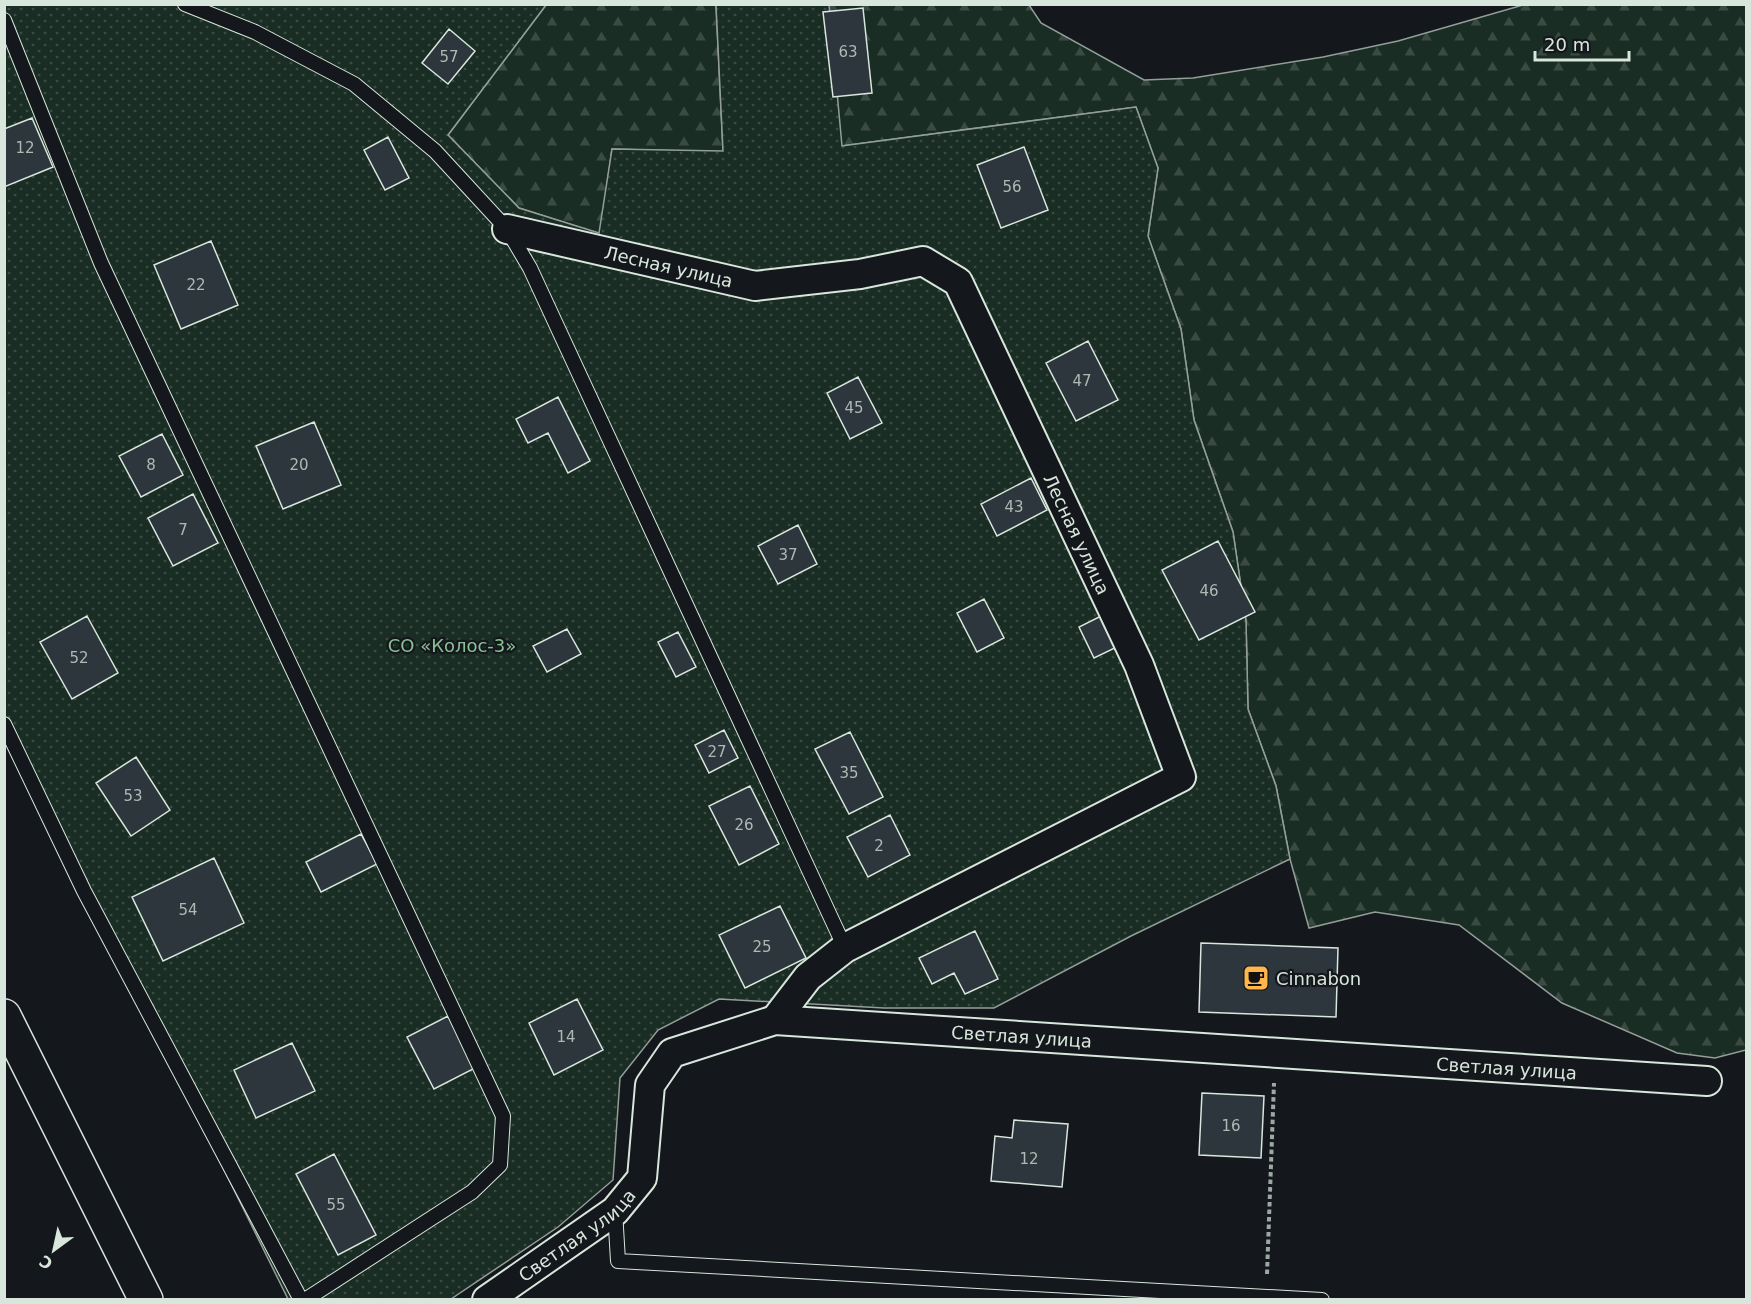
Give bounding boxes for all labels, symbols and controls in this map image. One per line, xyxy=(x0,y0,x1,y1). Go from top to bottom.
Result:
scale bar xyxy=(1535,24,1630,62)
text: 20 m xyxy=(1544,34,1590,55)
house number: 63 xyxy=(838,43,858,61)
house number: 57 xyxy=(439,48,459,66)
house number: 12 xyxy=(15,139,35,157)
house number: 56 xyxy=(1002,178,1022,196)
street label: Лесная улица xyxy=(603,241,735,291)
house number: 22 xyxy=(186,276,206,294)
house number: 47 xyxy=(1072,372,1092,390)
house number: 45 xyxy=(844,399,864,417)
house number: 8 xyxy=(146,456,156,474)
house number: 20 xyxy=(289,456,309,474)
street label: Лесная улица xyxy=(1040,470,1115,598)
house number: 43 xyxy=(1004,498,1024,516)
house number: 7 xyxy=(178,521,188,539)
house number: 37 xyxy=(778,546,798,564)
house number: 46 xyxy=(1199,582,1219,600)
park label: СО «Колос-3» xyxy=(388,635,516,656)
house number: 52 xyxy=(69,649,89,667)
house number: 27 xyxy=(707,743,727,761)
house number: 35 xyxy=(839,764,859,782)
house number: 53 xyxy=(123,787,143,805)
house number: 26 xyxy=(734,816,754,834)
house number: 2 xyxy=(874,837,884,855)
house number: 54 xyxy=(178,901,198,919)
house number: 25 xyxy=(752,938,772,956)
cafe icon: Cinnabon xyxy=(1241,963,1271,993)
place label: Cinnabon xyxy=(1276,968,1361,989)
street label: Светлая улица xyxy=(951,1021,1093,1051)
house number: 14 xyxy=(556,1028,576,1046)
street label: Светлая улица xyxy=(1436,1053,1578,1083)
house number: 16 xyxy=(1221,1117,1241,1135)
house number: 12 xyxy=(1019,1150,1039,1168)
street label: Светлая улица xyxy=(514,1185,639,1286)
house number: 55 xyxy=(326,1196,346,1214)
north arrow xyxy=(24,1220,84,1280)
text: С xyxy=(36,1251,56,1273)

